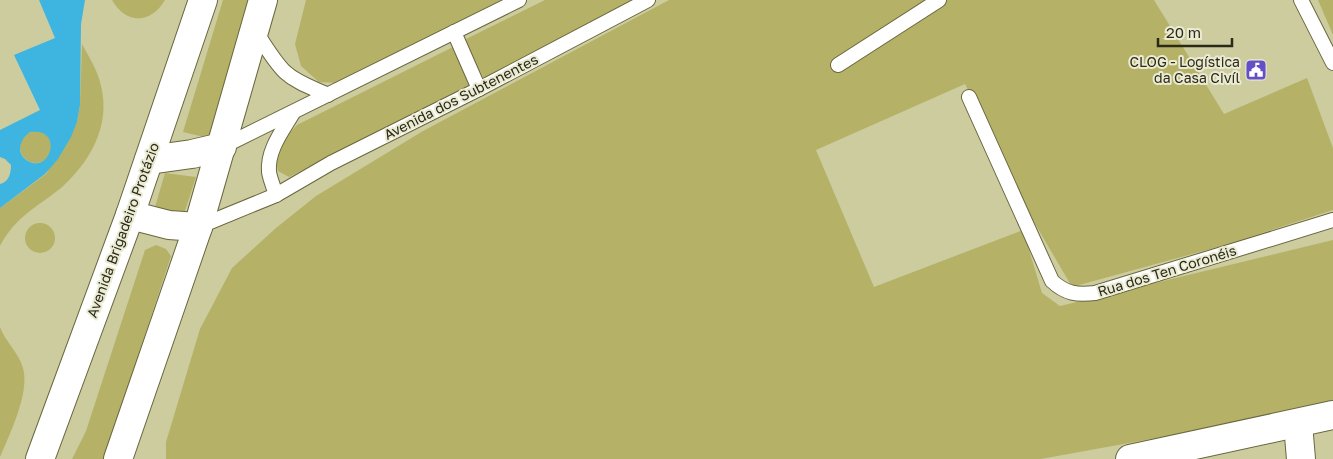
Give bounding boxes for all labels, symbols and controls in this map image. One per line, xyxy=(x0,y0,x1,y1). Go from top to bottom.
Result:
scale bar xyxy=(1158,15,1232,47)
text: 20 m xyxy=(1166,23,1201,41)
street label: Avenida dos Subtenentes xyxy=(381,50,541,143)
place label: CLOG - Logística da Casa Civíl xyxy=(1130,53,1240,86)
public building icon: CLOG - Logística da Casa Civíl xyxy=(1244,58,1268,82)
street label: Avenida Brigadeiro Protázio xyxy=(83,140,162,320)
street label: Rua dos Ten Coronéis xyxy=(1095,241,1238,300)

